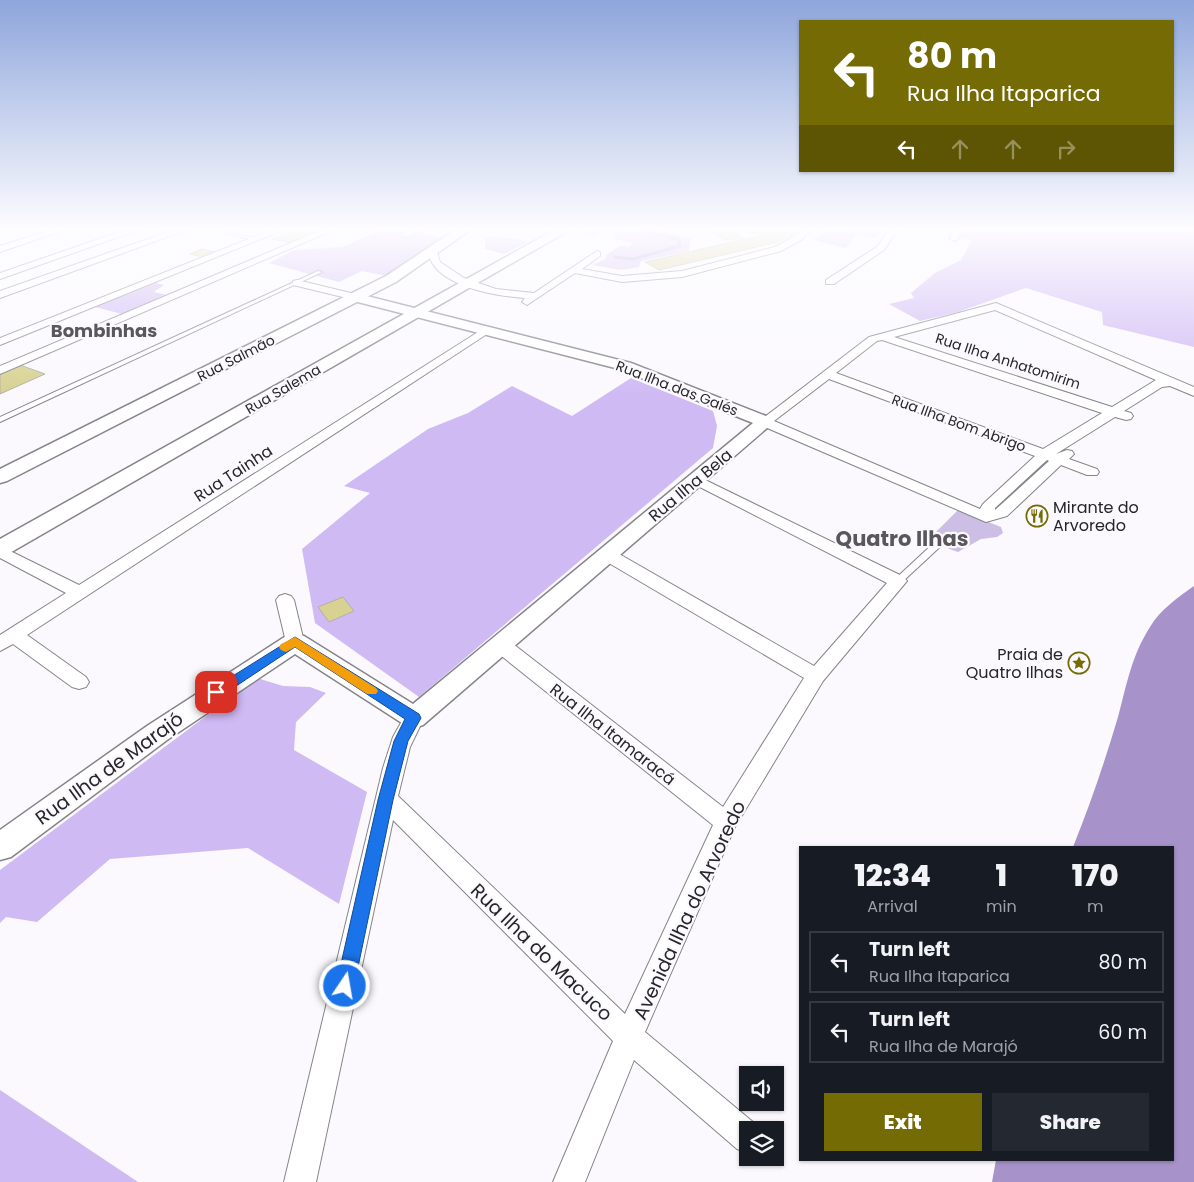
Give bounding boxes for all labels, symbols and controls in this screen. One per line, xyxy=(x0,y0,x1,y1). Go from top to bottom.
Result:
text: 80 m xyxy=(907,31,997,80)
icon: left xyxy=(824,40,889,105)
text: Rua Ilha Itaparica xyxy=(907,78,1101,109)
icon: left xyxy=(893,135,921,163)
icon: ahead xyxy=(946,135,974,163)
icon: ahead xyxy=(999,135,1027,163)
icon: right xyxy=(1052,135,1080,163)
district label: Bombinhas xyxy=(51,318,157,343)
street label: Rua Ilha Anhatomirim xyxy=(933,328,1083,394)
street label: Rua Salmão xyxy=(194,330,278,386)
street label: Rua Ilha das Galés xyxy=(613,355,741,421)
street label: Rua Salema xyxy=(241,359,325,419)
street label: Rua Ilha Bom Abrigo xyxy=(889,389,1029,457)
street label: Rua Tainha xyxy=(189,439,277,508)
street label: Rua Ilha Bela xyxy=(644,444,737,527)
place label: Mirante do Arvoredo xyxy=(1053,496,1139,537)
restaurant icon: Mirante do Arvoredo xyxy=(1025,504,1049,528)
district label: Quatro Ilhas xyxy=(836,524,968,553)
place label: Praia de Quatro Ilhas xyxy=(966,643,1063,684)
place icon: Praia de Quatro Ilhas xyxy=(1067,651,1091,675)
pin xyxy=(195,671,237,713)
icon: arrive xyxy=(202,678,230,706)
street label: Rua Ilha Itamaracá xyxy=(545,678,680,791)
street label: Rua Ilha de Marajó xyxy=(30,706,189,831)
street label: Avenida Ilha do Arvoredo xyxy=(627,796,752,1024)
text: 12:34 xyxy=(854,854,931,897)
text: 1 xyxy=(996,854,1007,897)
text: 170 xyxy=(1072,854,1119,897)
street label: Rua Ilha do Macuco xyxy=(465,877,619,1027)
text: Arrival xyxy=(867,895,918,918)
text: min xyxy=(986,895,1017,918)
text: m xyxy=(1087,895,1104,918)
text: Turn left xyxy=(869,936,950,963)
icon: left xyxy=(826,948,854,976)
text: 80 m xyxy=(1098,949,1147,976)
position arrow xyxy=(318,959,370,1011)
text: Rua Ilha Itaparica xyxy=(869,965,1010,988)
text: Turn left xyxy=(869,1006,950,1033)
icon: left xyxy=(826,1018,854,1046)
text: 60 m xyxy=(1098,1019,1147,1046)
text: Rua Ilha de Marajó xyxy=(869,1035,1018,1058)
map controls xyxy=(739,1066,784,1166)
button: sound xyxy=(739,1066,784,1111)
button: Exit xyxy=(824,1093,982,1151)
button: Share xyxy=(992,1093,1149,1151)
button: layers xyxy=(739,1121,784,1166)

